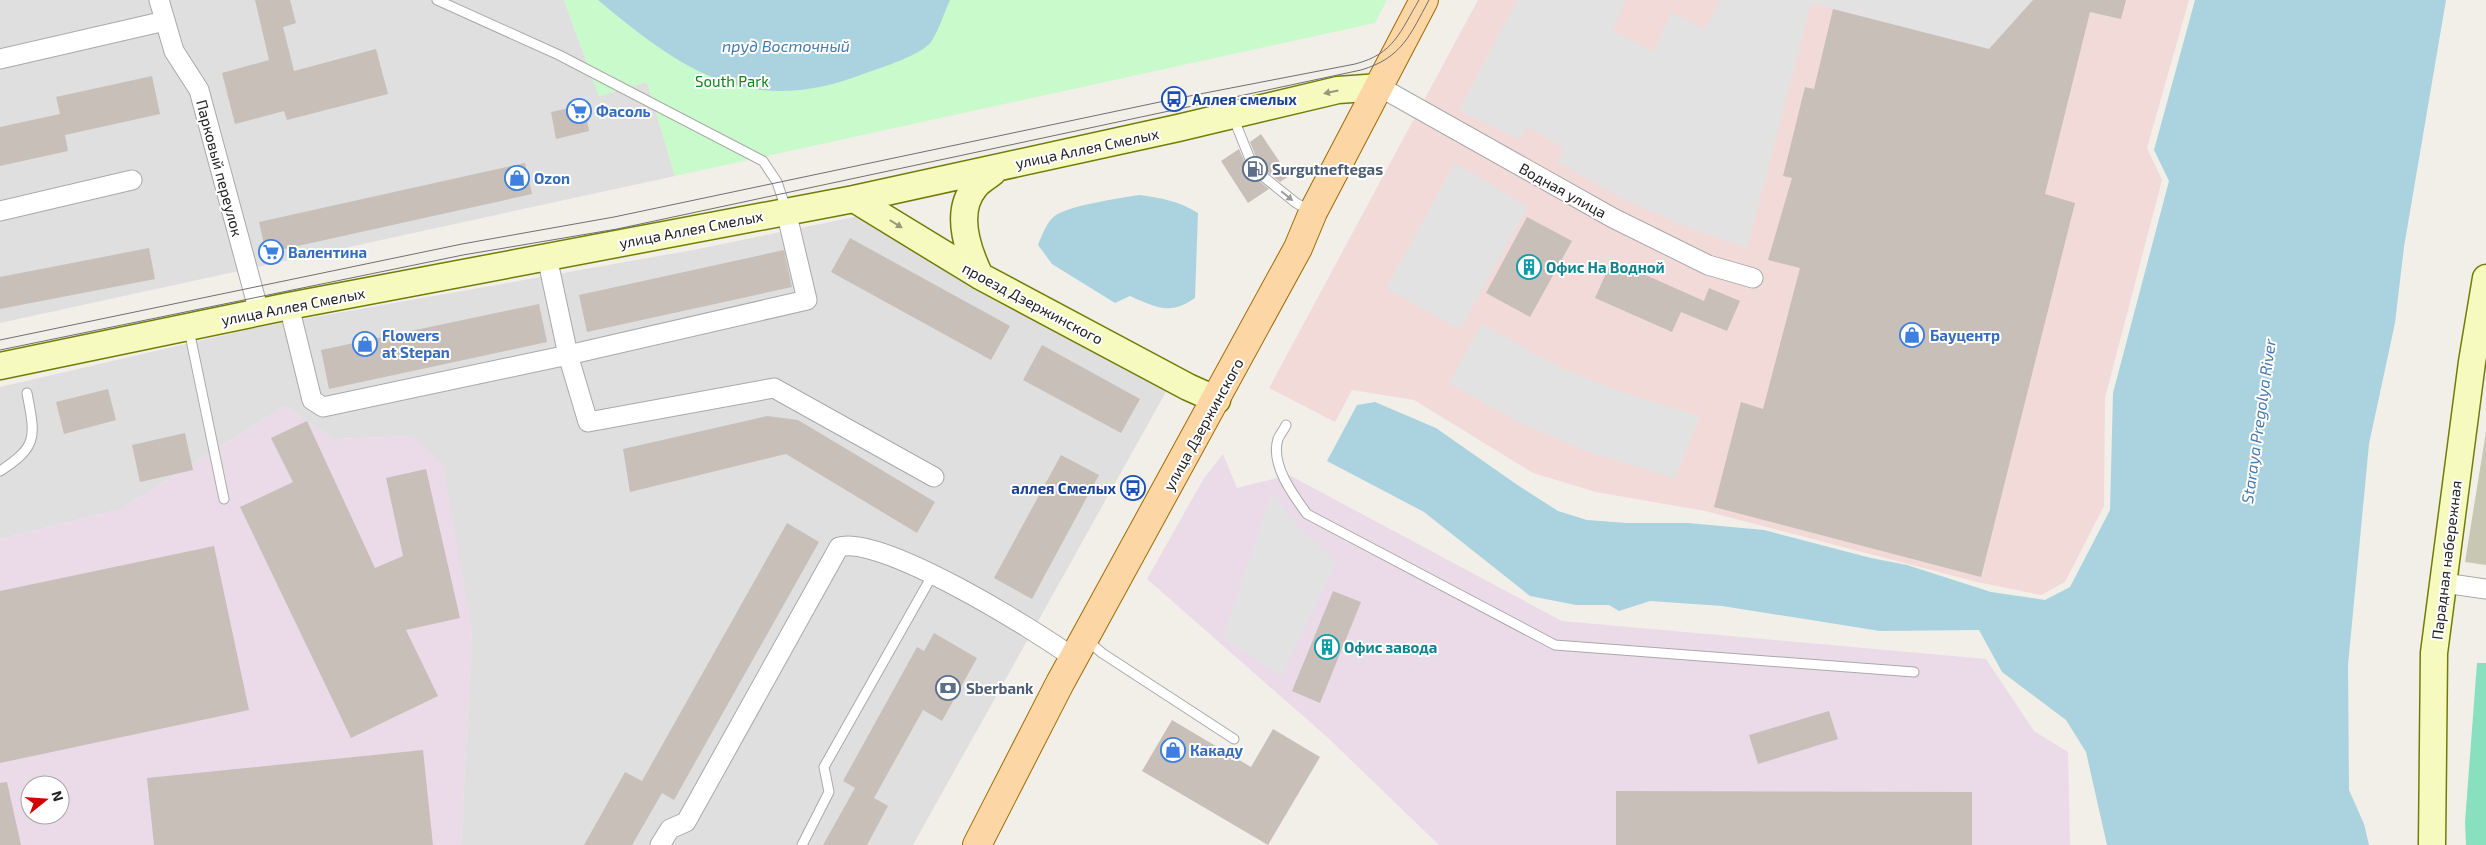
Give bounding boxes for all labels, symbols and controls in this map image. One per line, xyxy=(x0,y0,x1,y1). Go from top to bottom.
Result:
water label: пруд Восточный xyxy=(722,36,850,55)
park label: South Park xyxy=(695,72,769,90)
bus stop icon: Аллея смелых xyxy=(1161,86,1187,112)
one-way arrow xyxy=(1324,88,1339,96)
place label: Аллея смелых xyxy=(1192,90,1297,108)
street label: Парковый переулок xyxy=(192,98,247,239)
supermarket icon: Фасоль xyxy=(566,98,592,124)
place label: Фасоль xyxy=(596,102,651,120)
street label: улица Аллея Смелых xyxy=(1014,124,1161,173)
fuel station icon: Surgutneftegas xyxy=(1242,156,1268,182)
street label: Водная улица xyxy=(1516,159,1610,222)
place label: Surgutneftegas xyxy=(1272,160,1383,178)
shop icon: Ozon xyxy=(504,165,530,191)
place label: Ozon xyxy=(534,169,570,187)
one-way arrow xyxy=(1280,190,1293,201)
street label: улица Аллея Смелых xyxy=(618,206,765,253)
one-way arrow xyxy=(889,220,902,229)
supermarket icon: Валентина xyxy=(258,239,284,265)
place label: Валентина xyxy=(288,243,367,261)
building icon: Офис На Водной xyxy=(1516,254,1542,280)
street label: проезд Дзержинского xyxy=(960,258,1106,348)
place label: Офис На Водной xyxy=(1546,258,1665,276)
street label: улица Аллея Смелых xyxy=(220,283,367,330)
shop icon: Бауцентр xyxy=(1899,322,1925,348)
place label: Flowers at Stepan xyxy=(382,326,450,361)
place label: Бауцентр xyxy=(1930,326,2000,344)
shop icon: Flowers at Stepan xyxy=(352,331,378,357)
water label: Staraya Pregolya River xyxy=(2237,337,2280,505)
street label: улица Дзержинского xyxy=(1159,355,1248,494)
bus stop icon: аллея Смелых xyxy=(1120,475,1146,501)
place label: аллея Смелых xyxy=(1011,479,1116,497)
street label: Парадная набережная xyxy=(2427,479,2465,641)
building icon: Офис завода xyxy=(1314,634,1340,660)
place label: Офис завода xyxy=(1344,638,1437,656)
bank icon: Sberbank xyxy=(935,675,961,701)
place label: Sberbank xyxy=(966,679,1034,697)
shop icon: Какаду xyxy=(1160,737,1186,763)
place label: Какаду xyxy=(1190,741,1243,759)
north arrow xyxy=(20,775,70,825)
text: N xyxy=(48,789,68,803)

